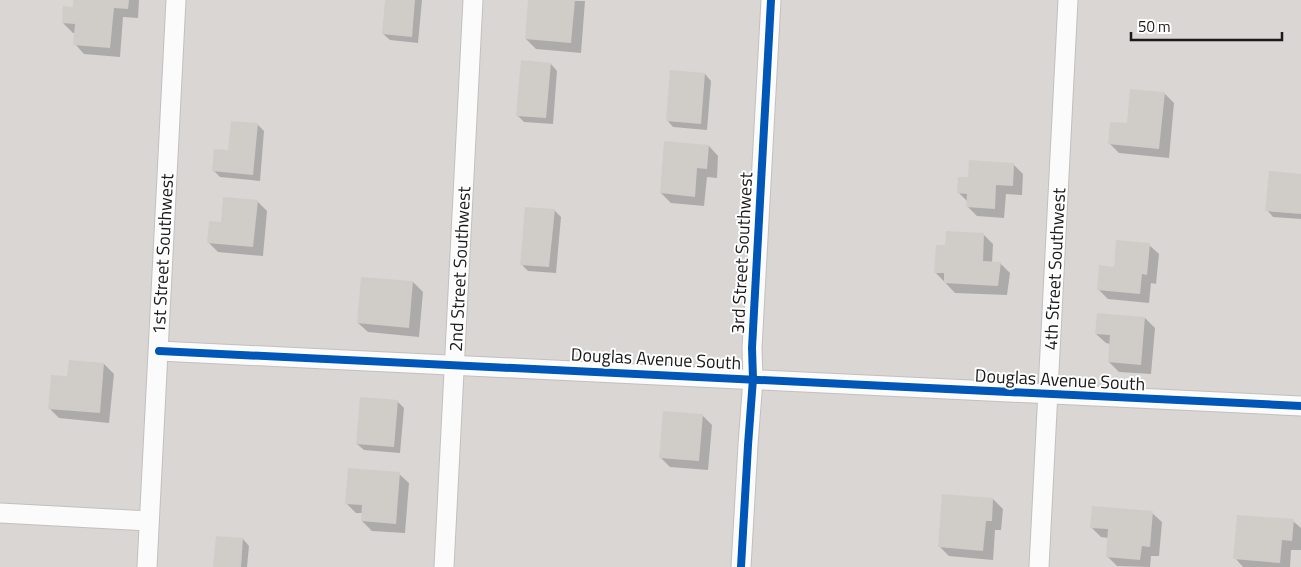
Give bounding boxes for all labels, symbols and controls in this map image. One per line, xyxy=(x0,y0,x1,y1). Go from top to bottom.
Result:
scale bar xyxy=(1131,10,1282,42)
text: 50 m xyxy=(1138,15,1171,38)
street label: 3rd Street Southwest xyxy=(724,171,759,335)
street label: 1st Street Southwest xyxy=(145,172,180,335)
street label: 2nd Street Southwest xyxy=(442,185,477,352)
street label: 4th Street Southwest xyxy=(1037,186,1072,351)
street label: Douglas Avenue South xyxy=(570,341,742,376)
street label: Douglas Avenue South xyxy=(974,362,1146,397)

